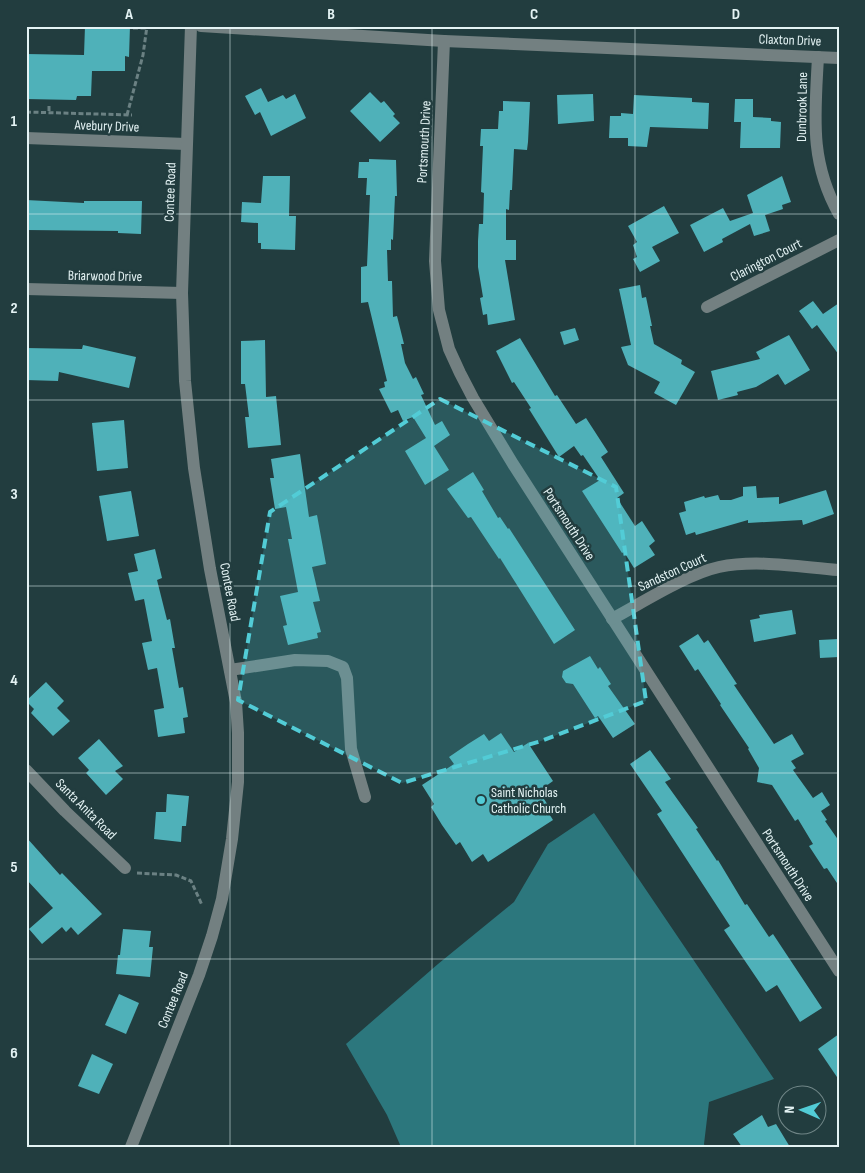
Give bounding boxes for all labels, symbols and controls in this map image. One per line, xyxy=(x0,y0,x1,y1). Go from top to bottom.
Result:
text: A xyxy=(124,5,133,24)
text: B xyxy=(327,5,335,24)
text: C xyxy=(530,5,538,24)
text: D xyxy=(732,5,740,24)
street label: Claxton Drive xyxy=(758,30,822,50)
street label: Dunbrook Lane xyxy=(793,72,811,142)
street label: Portsmouth Drive xyxy=(413,100,435,184)
text: 1 xyxy=(11,112,18,131)
street label: Avebury Drive xyxy=(73,116,140,136)
street label: Contee Road xyxy=(160,162,180,222)
street label: Clarington Court xyxy=(727,235,805,285)
street label: Briarwood Drive xyxy=(68,267,142,285)
text: 2 xyxy=(10,299,18,318)
text: 3 xyxy=(10,485,18,504)
street label: Portsmouth Drive xyxy=(539,485,599,563)
street label: Sandston Court xyxy=(635,549,709,595)
street label: Contee Road xyxy=(216,561,244,623)
text: 4 xyxy=(10,671,18,690)
street label: Santa Anita Road xyxy=(52,775,120,843)
place label: Saint Nicholas Catholic Church xyxy=(491,784,566,817)
marker: Saint Nicholas Catholic Church xyxy=(475,794,487,806)
street label: Portsmouth Drive xyxy=(758,826,818,904)
text: 5 xyxy=(10,858,18,877)
street label: Contee Road xyxy=(154,969,192,1031)
text: 6 xyxy=(10,1044,18,1063)
north arrow xyxy=(778,1086,828,1136)
text: N xyxy=(781,1106,798,1114)

